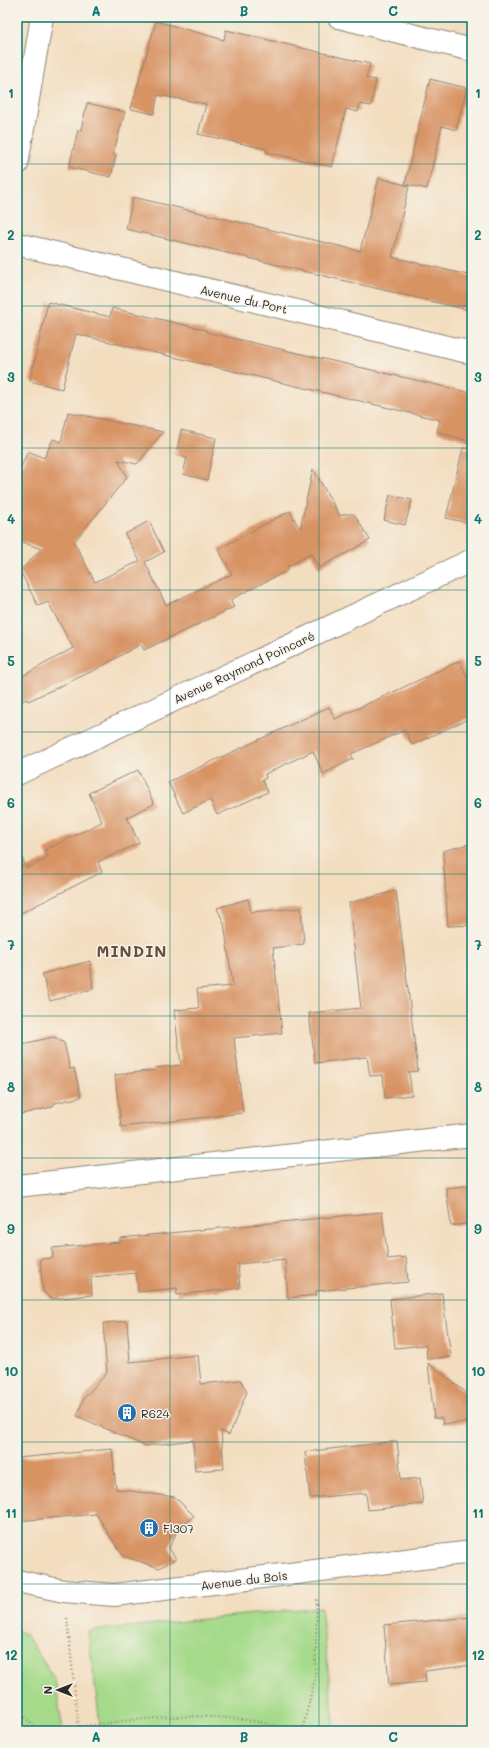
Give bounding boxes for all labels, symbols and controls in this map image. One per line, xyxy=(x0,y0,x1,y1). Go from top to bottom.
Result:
text: A xyxy=(91,2,101,19)
text: B xyxy=(240,2,249,19)
text: C xyxy=(388,2,398,19)
text: 1 xyxy=(8,84,14,101)
text: 1 xyxy=(475,84,481,101)
text: 2 xyxy=(7,226,15,243)
text: 2 xyxy=(474,226,482,243)
street label: Avenue du Port xyxy=(199,281,289,317)
text: 3 xyxy=(7,368,15,385)
text: 3 xyxy=(474,368,482,385)
text: 4 xyxy=(7,510,15,527)
text: 4 xyxy=(474,510,482,527)
street label: Avenue Raymond Poincaré xyxy=(171,627,317,707)
text: 5 xyxy=(7,652,15,669)
text: 5 xyxy=(474,652,482,669)
text: 6 xyxy=(7,794,15,811)
text: 6 xyxy=(474,794,482,811)
text: 7 xyxy=(7,936,15,953)
text: 7 xyxy=(474,936,482,953)
district label: MINDIN xyxy=(96,940,168,961)
text: 8 xyxy=(7,1078,15,1095)
text: 8 xyxy=(474,1078,482,1095)
text: 9 xyxy=(7,1220,15,1237)
text: 9 xyxy=(474,1220,482,1237)
text: 10 xyxy=(4,1362,18,1379)
text: 10 xyxy=(471,1362,485,1379)
building icon: R624 xyxy=(116,1402,138,1424)
place label: R624 xyxy=(141,1405,170,1421)
text: 11 xyxy=(5,1504,17,1521)
text: 11 xyxy=(472,1504,484,1521)
building icon: Fl307 xyxy=(138,1517,160,1539)
place label: Fl307 xyxy=(163,1520,194,1536)
street label: Avenue du Bois xyxy=(200,1567,289,1593)
text: 12 xyxy=(4,1646,18,1663)
text: 12 xyxy=(471,1646,485,1663)
north arrow xyxy=(38,1670,78,1710)
text: N xyxy=(40,1686,55,1694)
text: A xyxy=(91,1728,101,1745)
text: B xyxy=(240,1728,249,1745)
text: C xyxy=(388,1728,398,1745)

